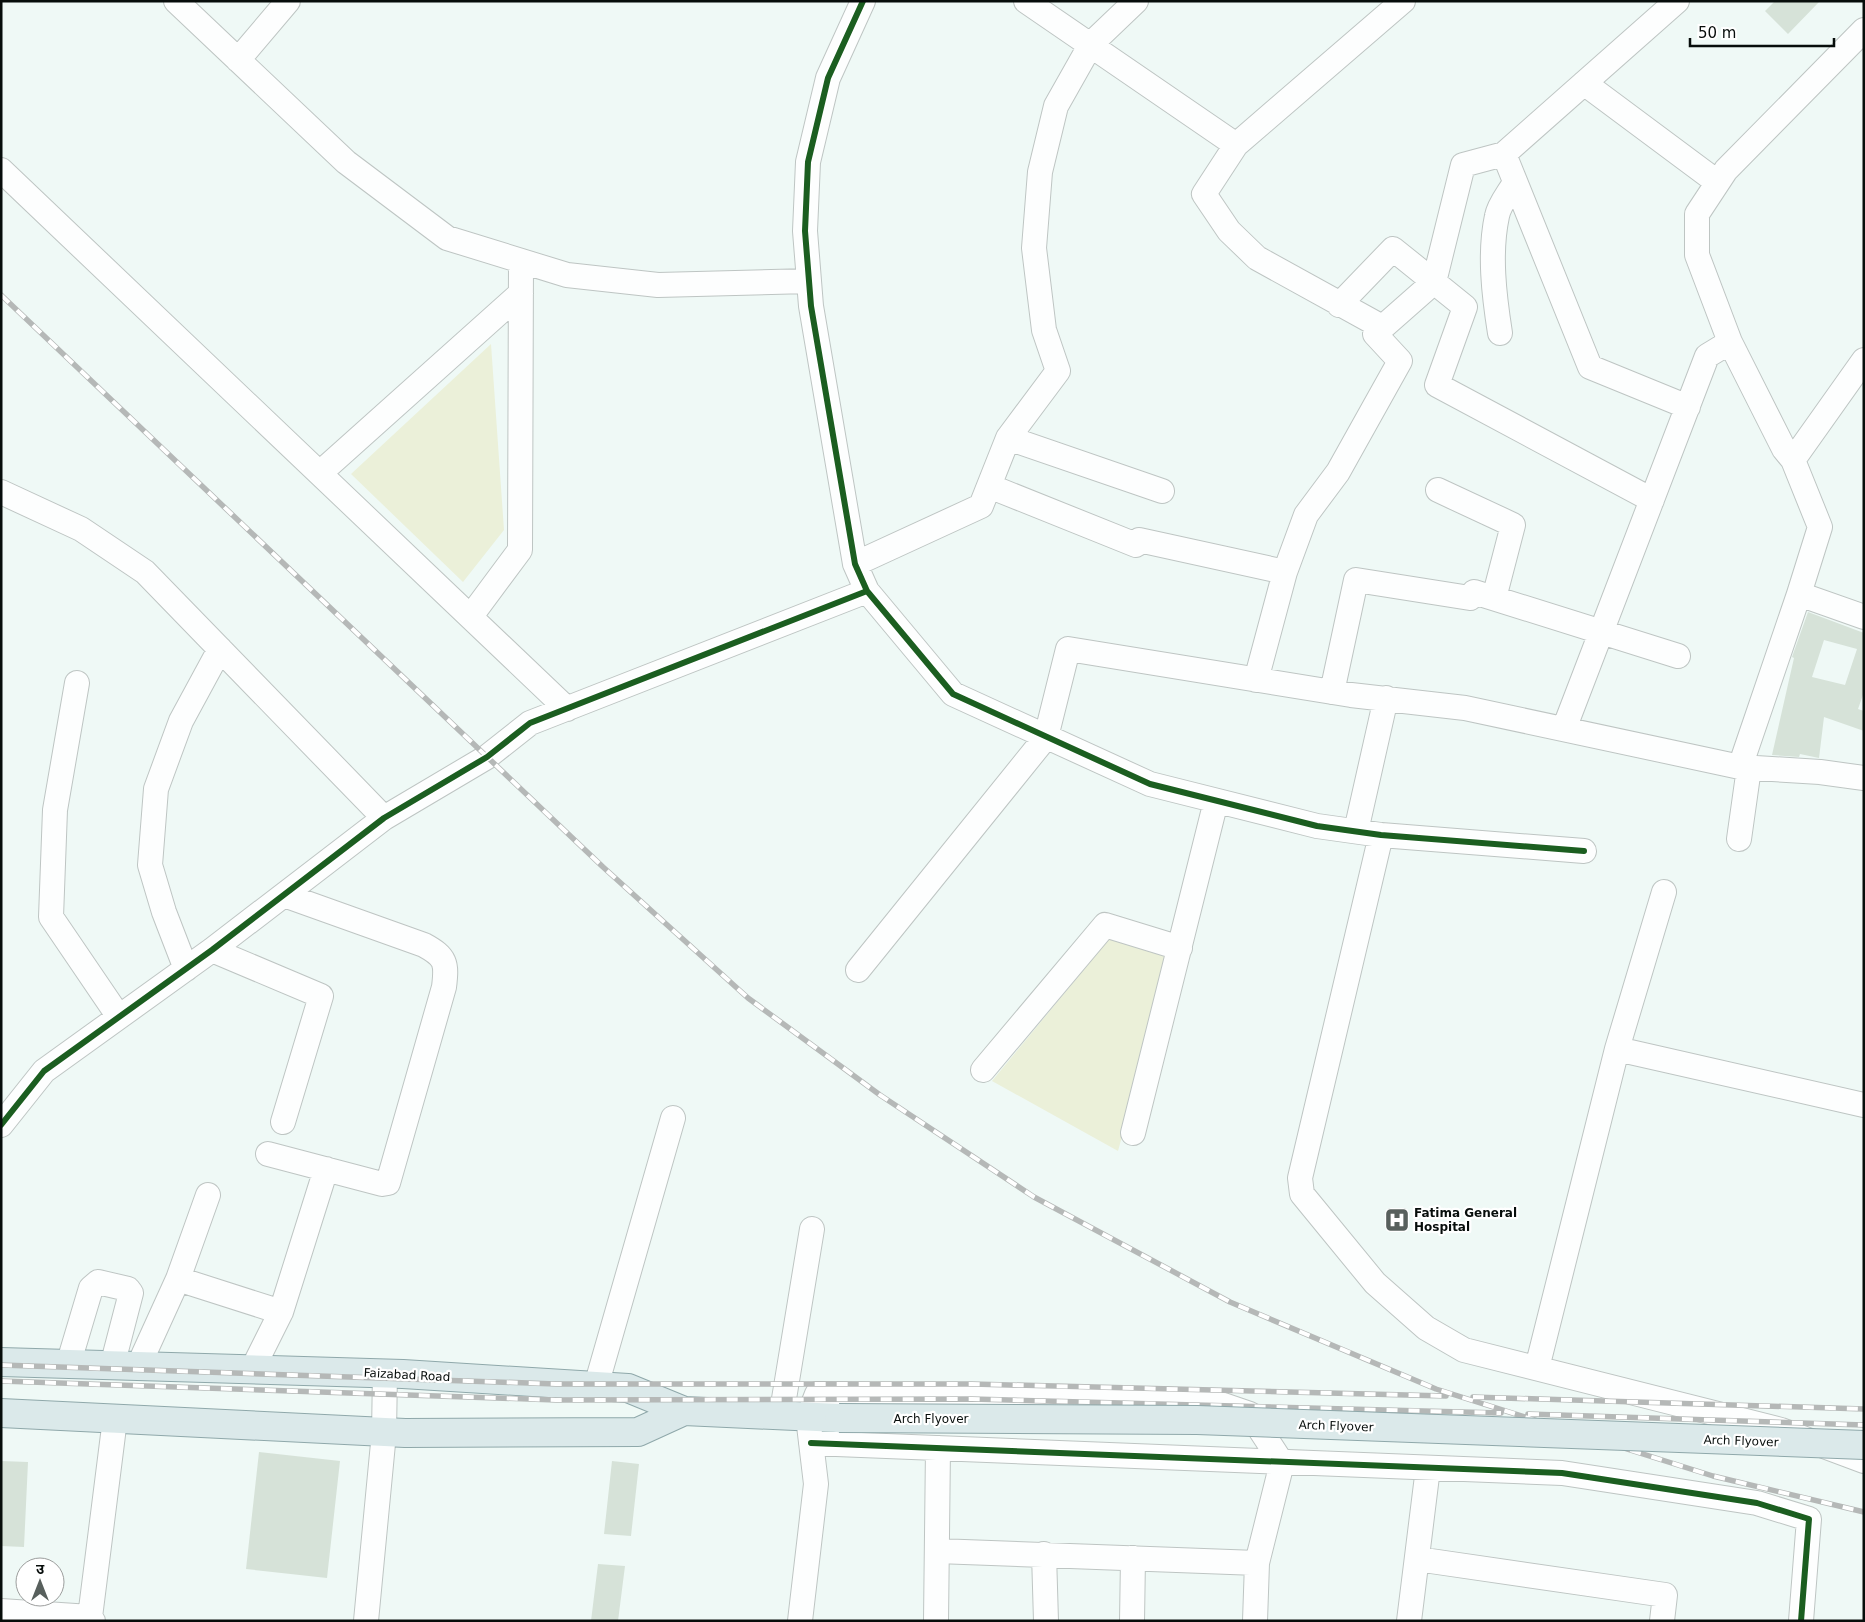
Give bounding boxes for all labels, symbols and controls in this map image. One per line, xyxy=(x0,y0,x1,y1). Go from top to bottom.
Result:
scale bar xyxy=(1690,15,1834,47)
text: 50 m xyxy=(1698,24,1736,42)
place label: Fatima General Hospital xyxy=(1414,1206,1517,1234)
hospital icon: Fatima General Hospital xyxy=(1384,1207,1410,1233)
street label: Faizabad Road xyxy=(363,1366,451,1384)
street label: Arch Flyover xyxy=(894,1412,969,1426)
street label: Arch Flyover xyxy=(1298,1418,1374,1434)
street label: Arch Flyover xyxy=(1703,1433,1779,1449)
north arrow xyxy=(15,1557,65,1607)
text: उ xyxy=(36,1561,45,1577)

